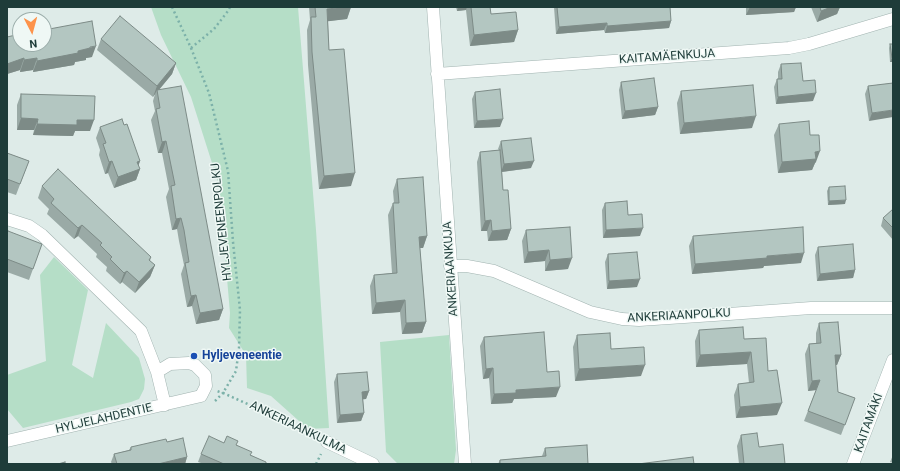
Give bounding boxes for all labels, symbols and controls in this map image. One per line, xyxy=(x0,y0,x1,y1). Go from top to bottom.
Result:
north arrow xyxy=(12,12,52,52)
text: N xyxy=(29,37,38,50)
street label: KAITAMÄENKUJA xyxy=(618,46,716,68)
street label: HYLJEVENEENPOLKU xyxy=(209,162,235,282)
street label: ANKERIAANKUJA xyxy=(440,221,462,317)
street label: ANKERIAANPOLKU xyxy=(627,306,731,326)
place label: Hyljeveneentie xyxy=(202,349,282,363)
marker: Hyljeveneentie xyxy=(189,351,199,361)
street label: KAITAMÄKI xyxy=(852,391,886,455)
street label: ANKERIAANKULMA xyxy=(247,398,349,458)
street label: HYLJELAHDENTIE xyxy=(54,401,154,437)

